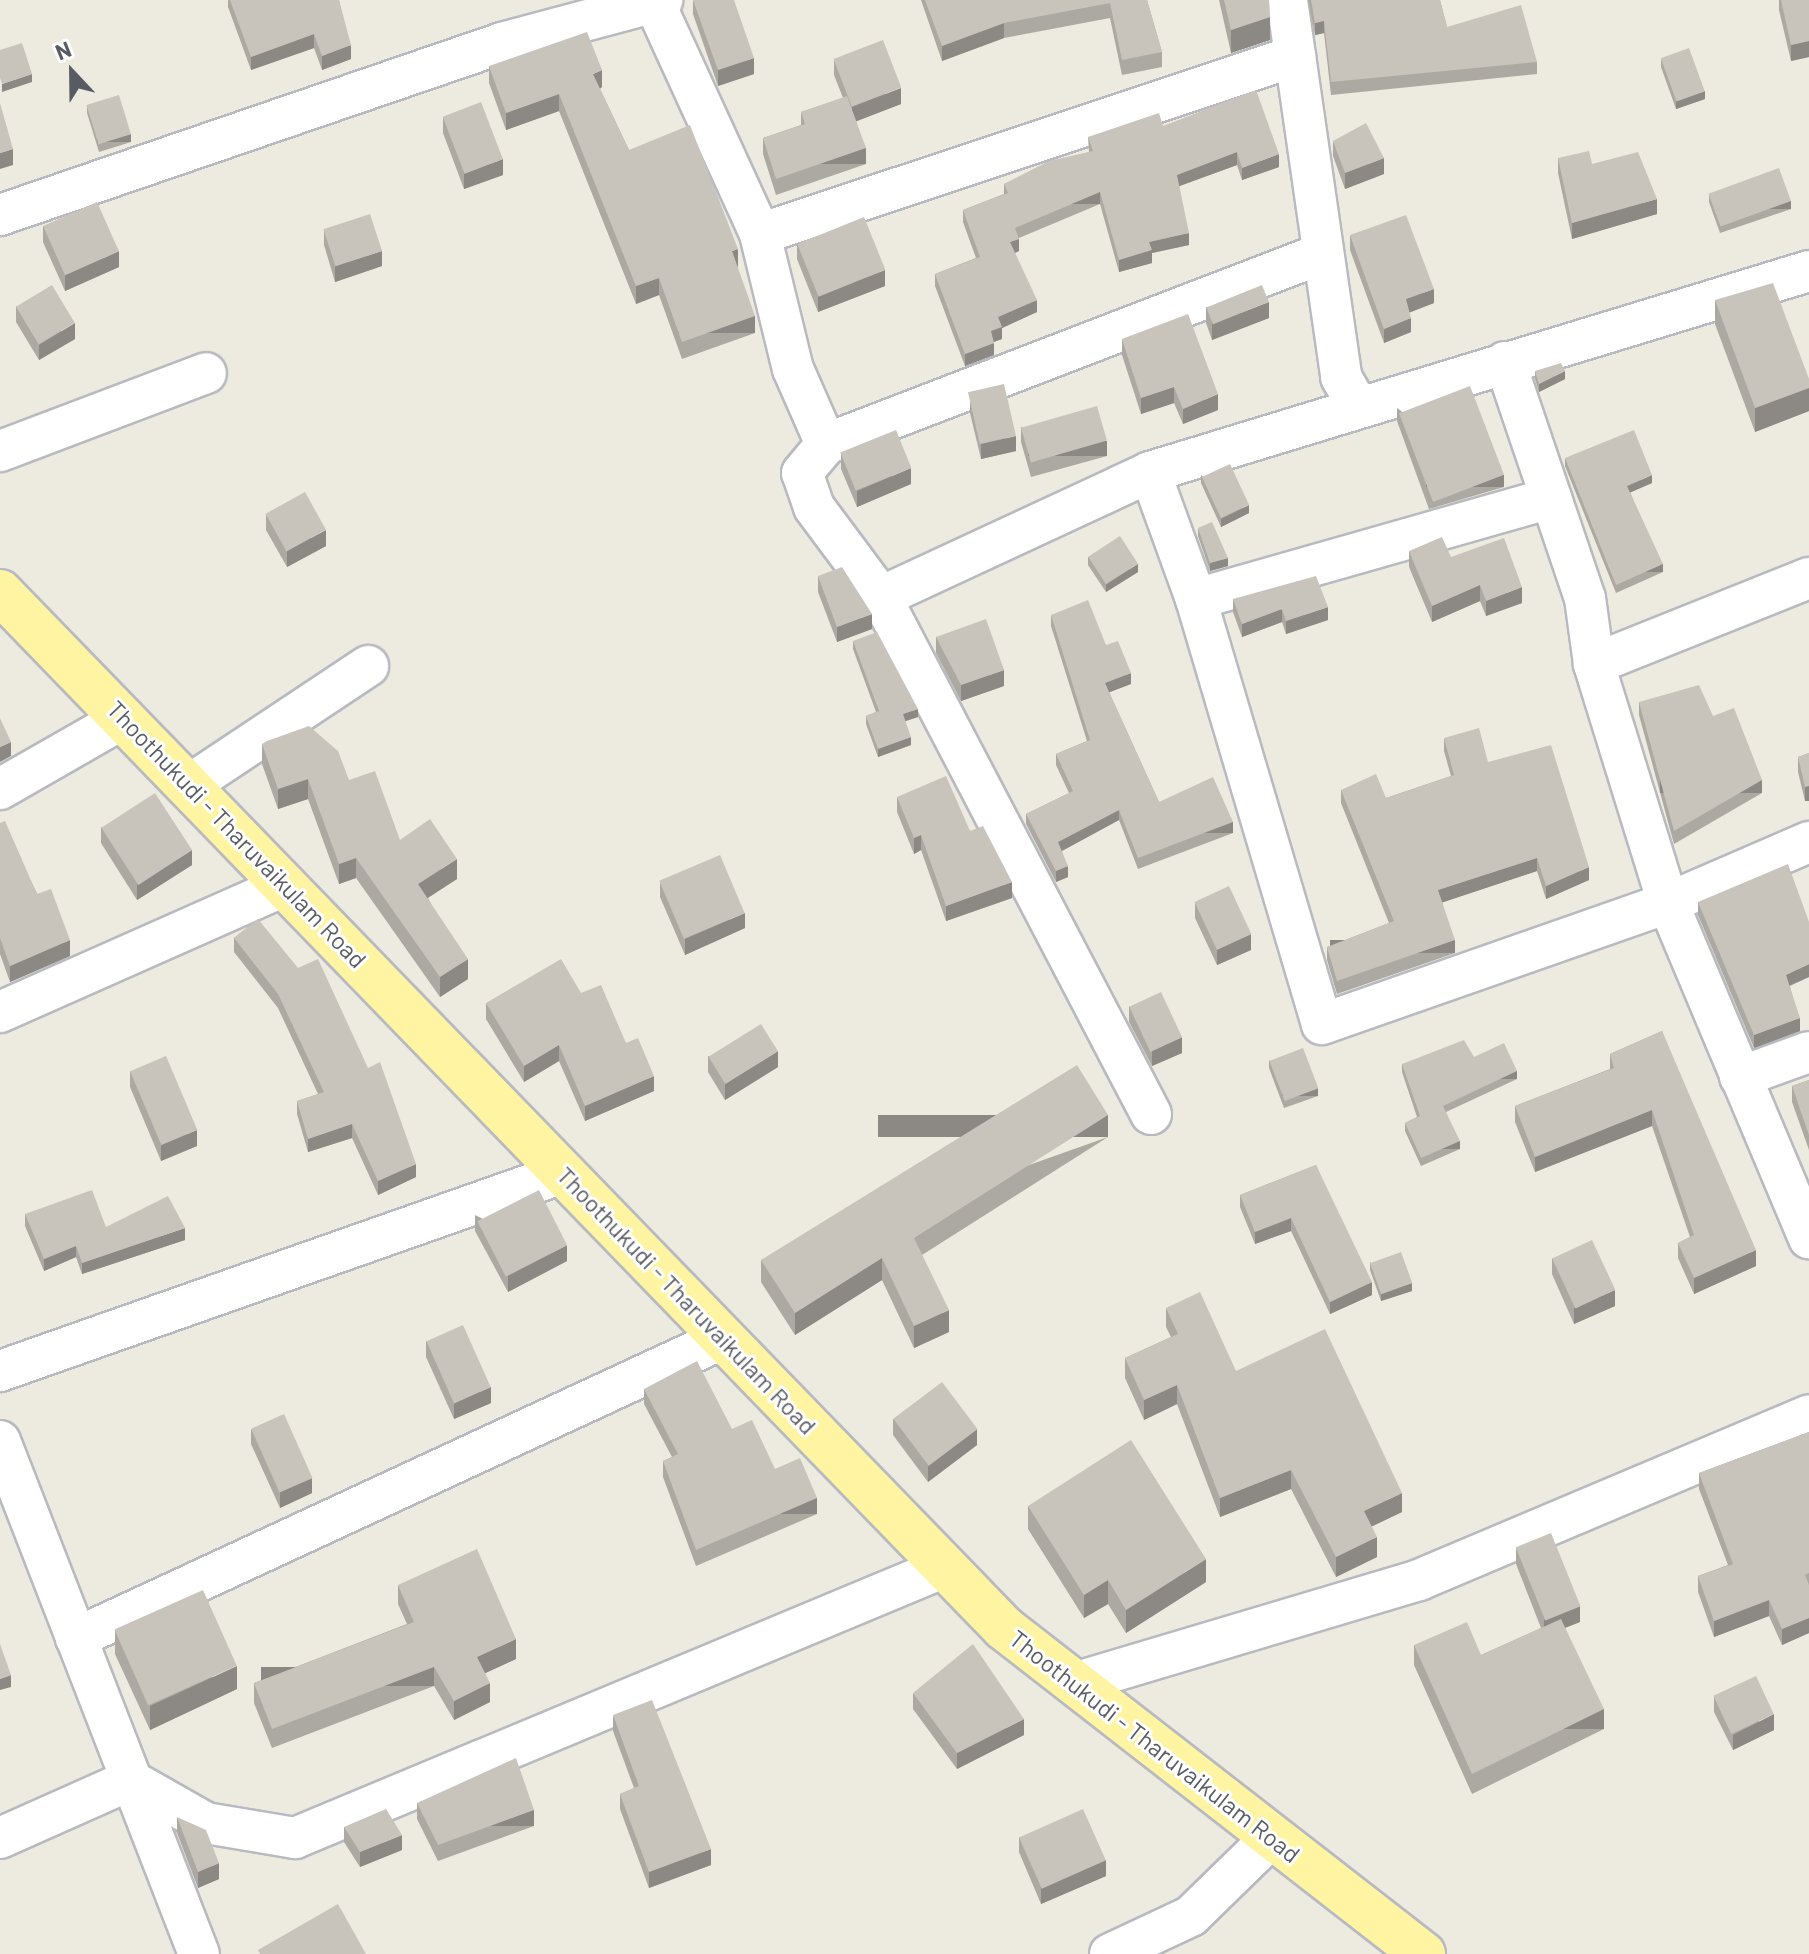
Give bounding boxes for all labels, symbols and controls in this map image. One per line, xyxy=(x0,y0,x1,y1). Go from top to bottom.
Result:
north arrow xyxy=(32,32,112,112)
text: N xyxy=(51,35,75,65)
street label: Thoothukudi - Tharuvaikulam Road xyxy=(101,694,373,974)
street label: Thoothukudi - Tharuvaikulam Road xyxy=(551,1160,823,1440)
street label: Thoothukudi - Tharuvaikulam Road xyxy=(1004,1624,1306,1868)

